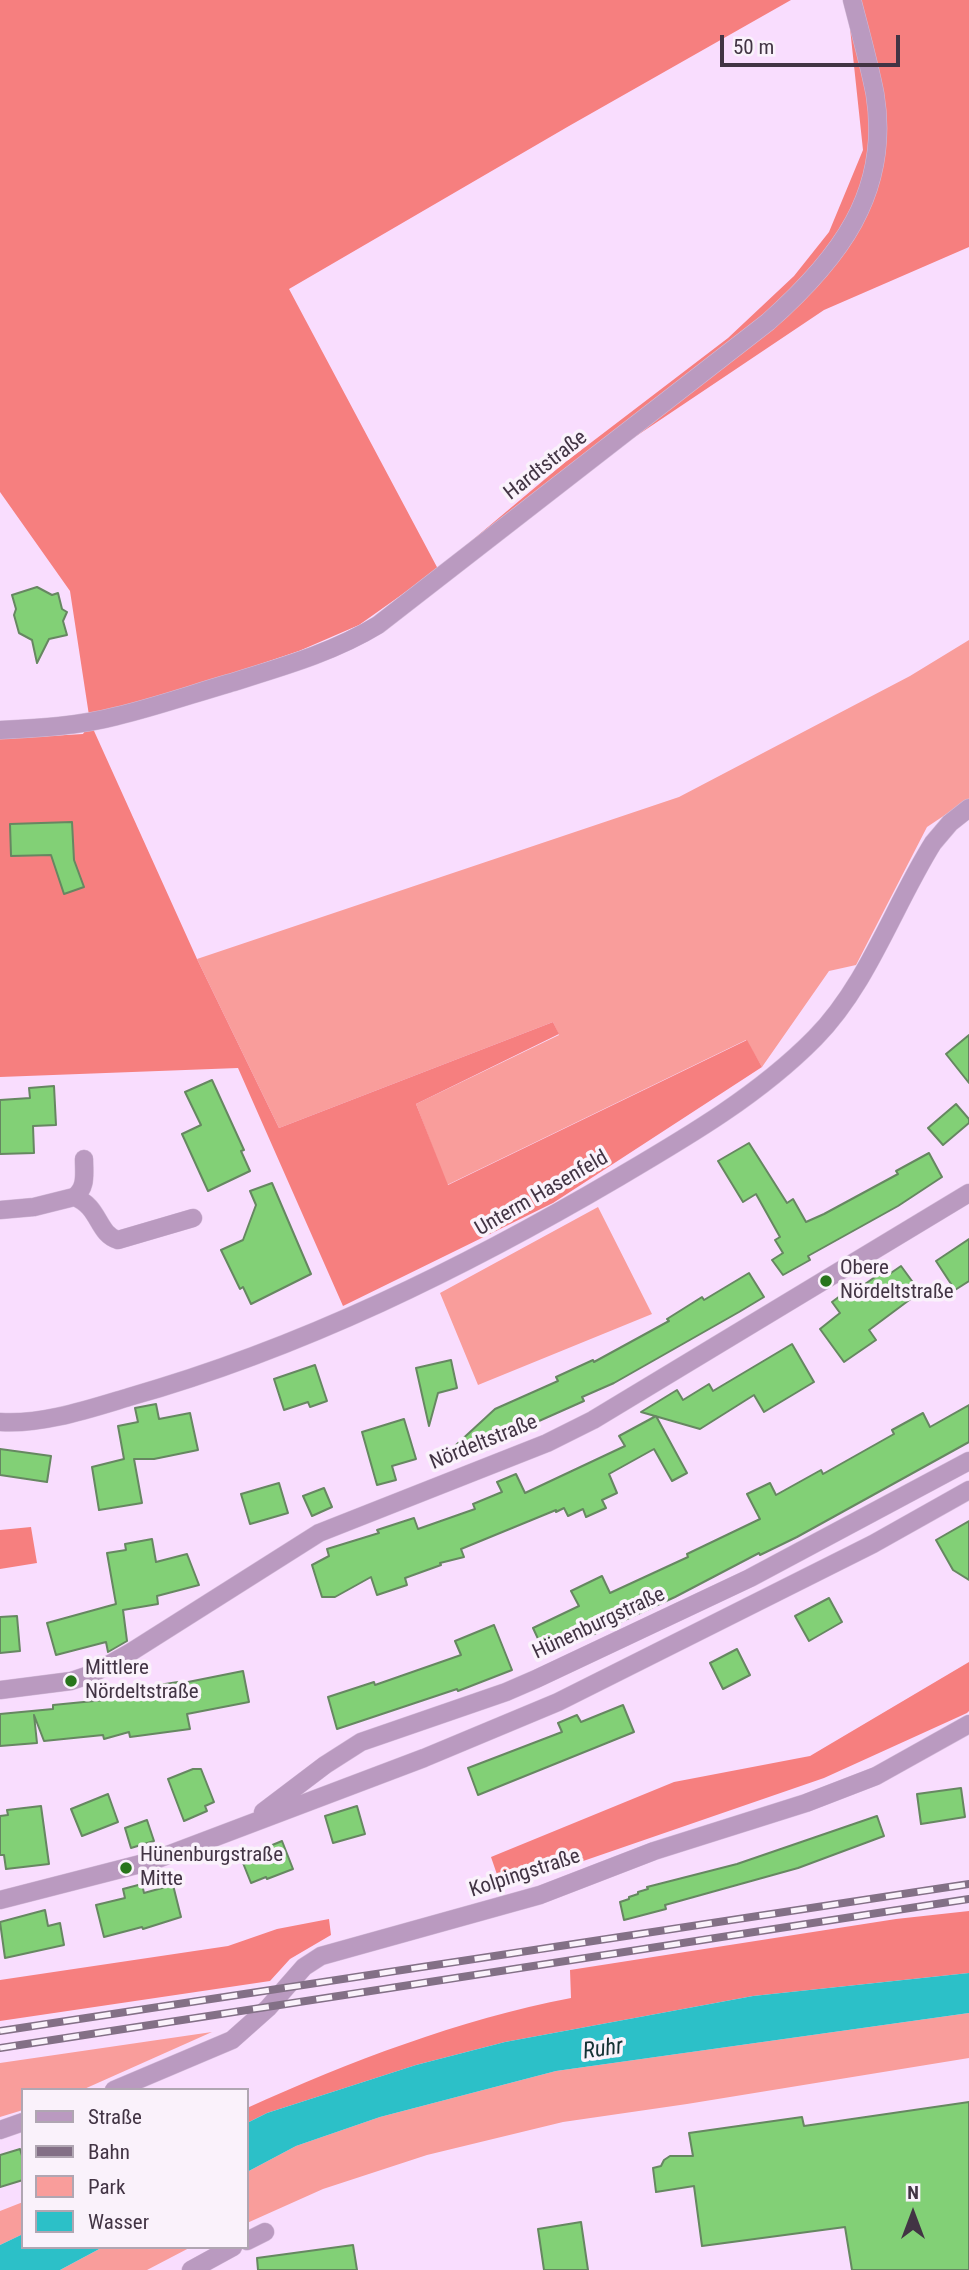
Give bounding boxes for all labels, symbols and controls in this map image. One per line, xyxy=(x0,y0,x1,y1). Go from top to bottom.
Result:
scale bar xyxy=(724,21,904,65)
text: 50 m xyxy=(733,35,774,59)
street label: Hardtstraße xyxy=(499,426,593,506)
street label: Unterm Hasenfeld xyxy=(471,1146,613,1242)
place label: Obere Nördeltstraße xyxy=(840,1256,954,1306)
marker: Obere Nördeltstraße xyxy=(818,1273,834,1289)
street label: Nördeltstraße xyxy=(427,1410,541,1476)
street label: Hünenburgstraße xyxy=(529,1582,669,1666)
place label: Mittlere Nördeltstraße xyxy=(85,1656,199,1706)
marker: Mittlere Nördeltstraße xyxy=(63,1673,79,1689)
place label: Hünenburgstraße Mitte xyxy=(140,1843,283,1893)
street label: Kolpingstraße xyxy=(466,1844,584,1904)
marker: Hünenburgstraße Mitte xyxy=(118,1860,134,1876)
water label: Ruhr xyxy=(581,2034,625,2066)
legend xyxy=(21,2088,248,2249)
text: Straße xyxy=(88,2105,142,2129)
text: Bahn xyxy=(88,2140,130,2164)
text: Park xyxy=(88,2175,125,2199)
north arrow xyxy=(878,2179,948,2249)
text: N xyxy=(907,2181,919,2204)
text: Wasser xyxy=(88,2210,149,2234)

